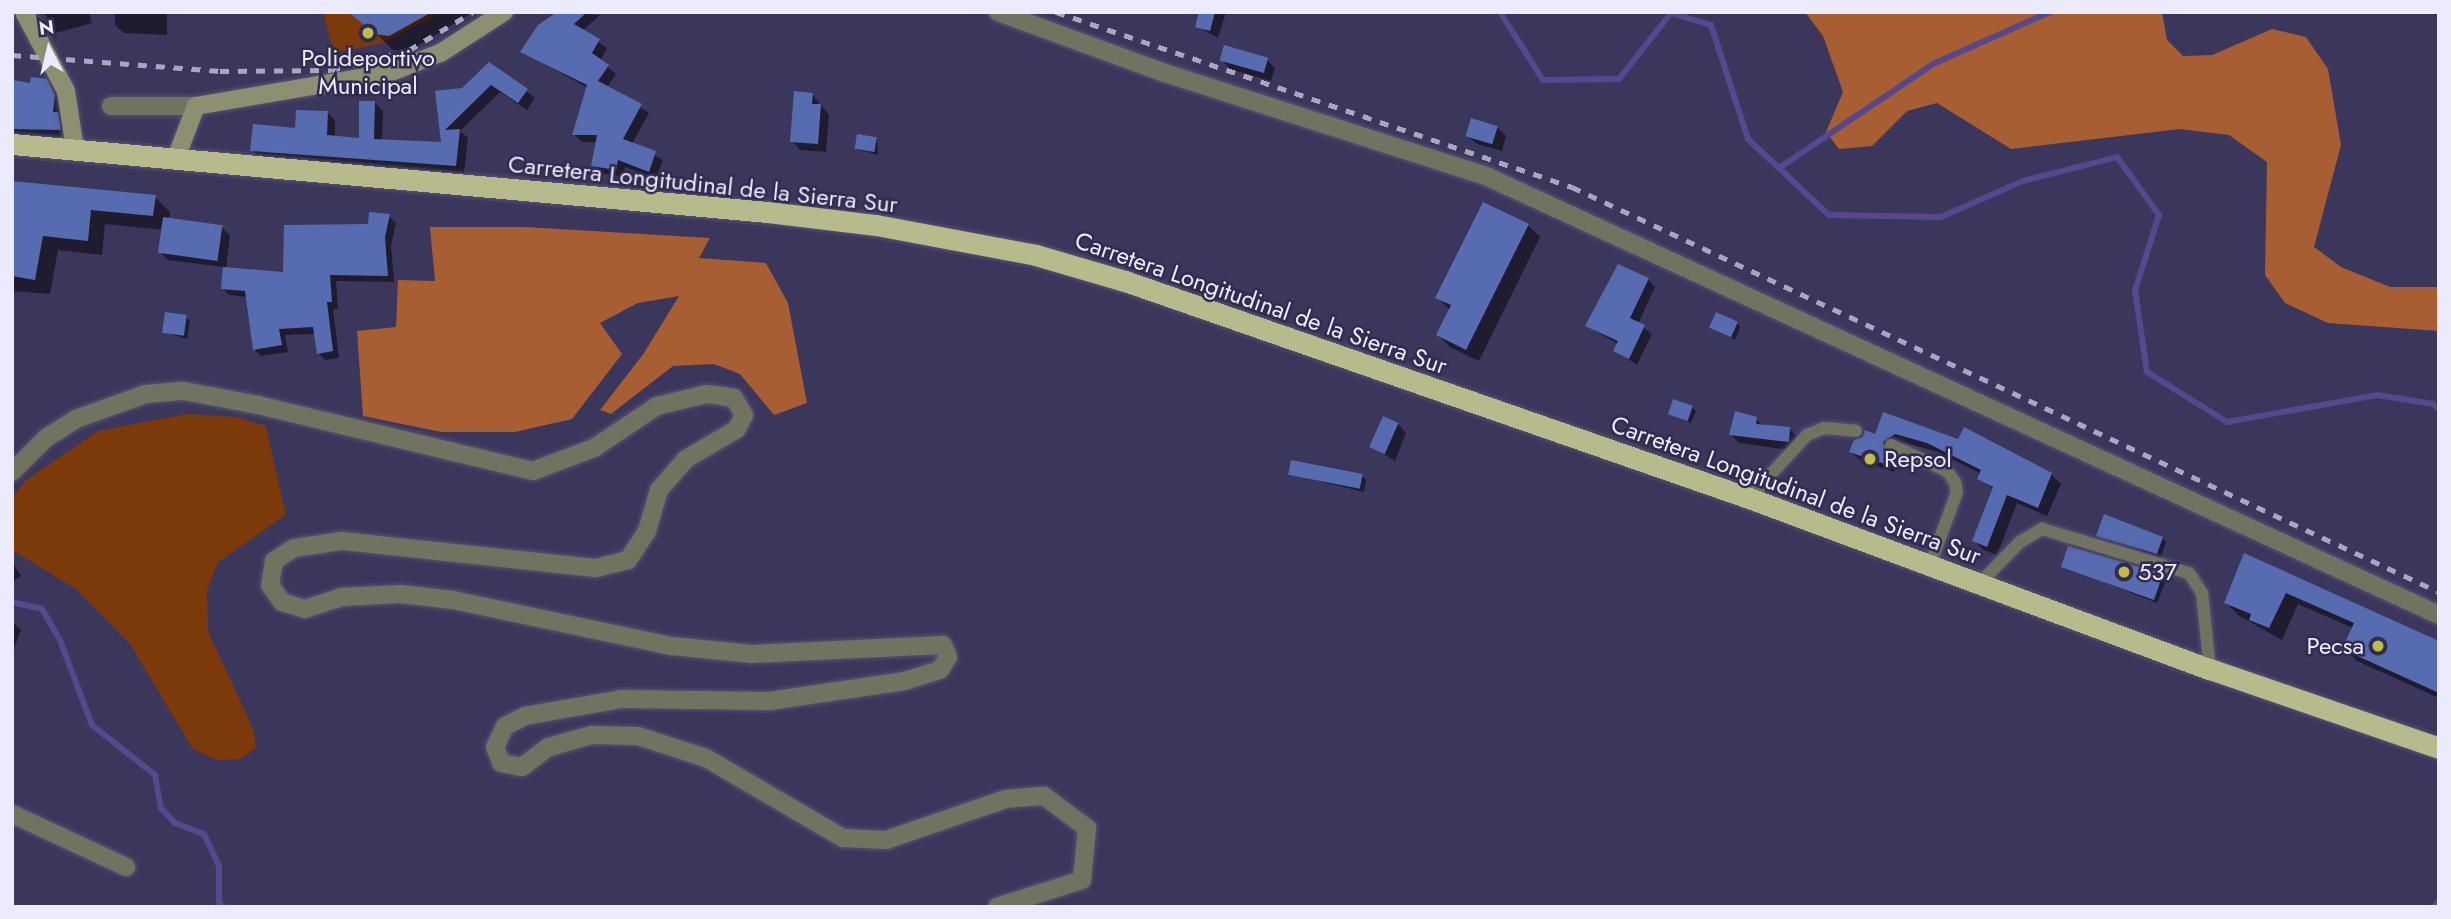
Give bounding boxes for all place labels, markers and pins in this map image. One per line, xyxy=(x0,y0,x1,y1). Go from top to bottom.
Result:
marker: Polideportivo Municipal xyxy=(360,25,376,41)
place label: Polideportivo Municipal xyxy=(301,44,435,100)
place label: Repsol xyxy=(1884,445,1952,473)
marker: Repsol xyxy=(1862,451,1878,467)
place label: 537 xyxy=(2138,558,2177,586)
marker: 537 xyxy=(2116,564,2132,580)
place label: Pecsa xyxy=(2307,632,2364,660)
marker: Pecsa xyxy=(2370,638,2386,654)

